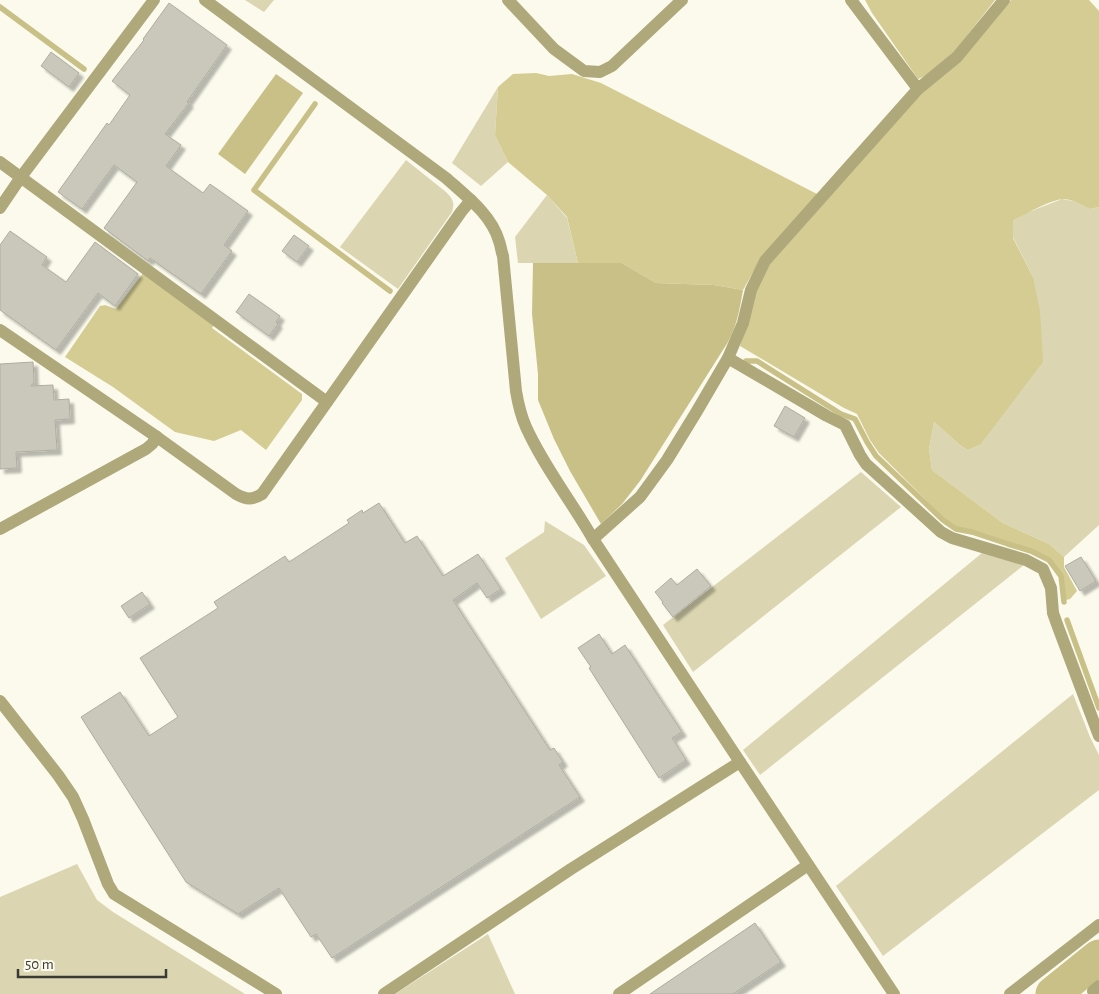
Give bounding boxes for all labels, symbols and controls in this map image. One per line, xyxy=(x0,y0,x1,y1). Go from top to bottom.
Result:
scale bar xyxy=(18,946,165,978)
text: 50 m xyxy=(25,957,54,972)

